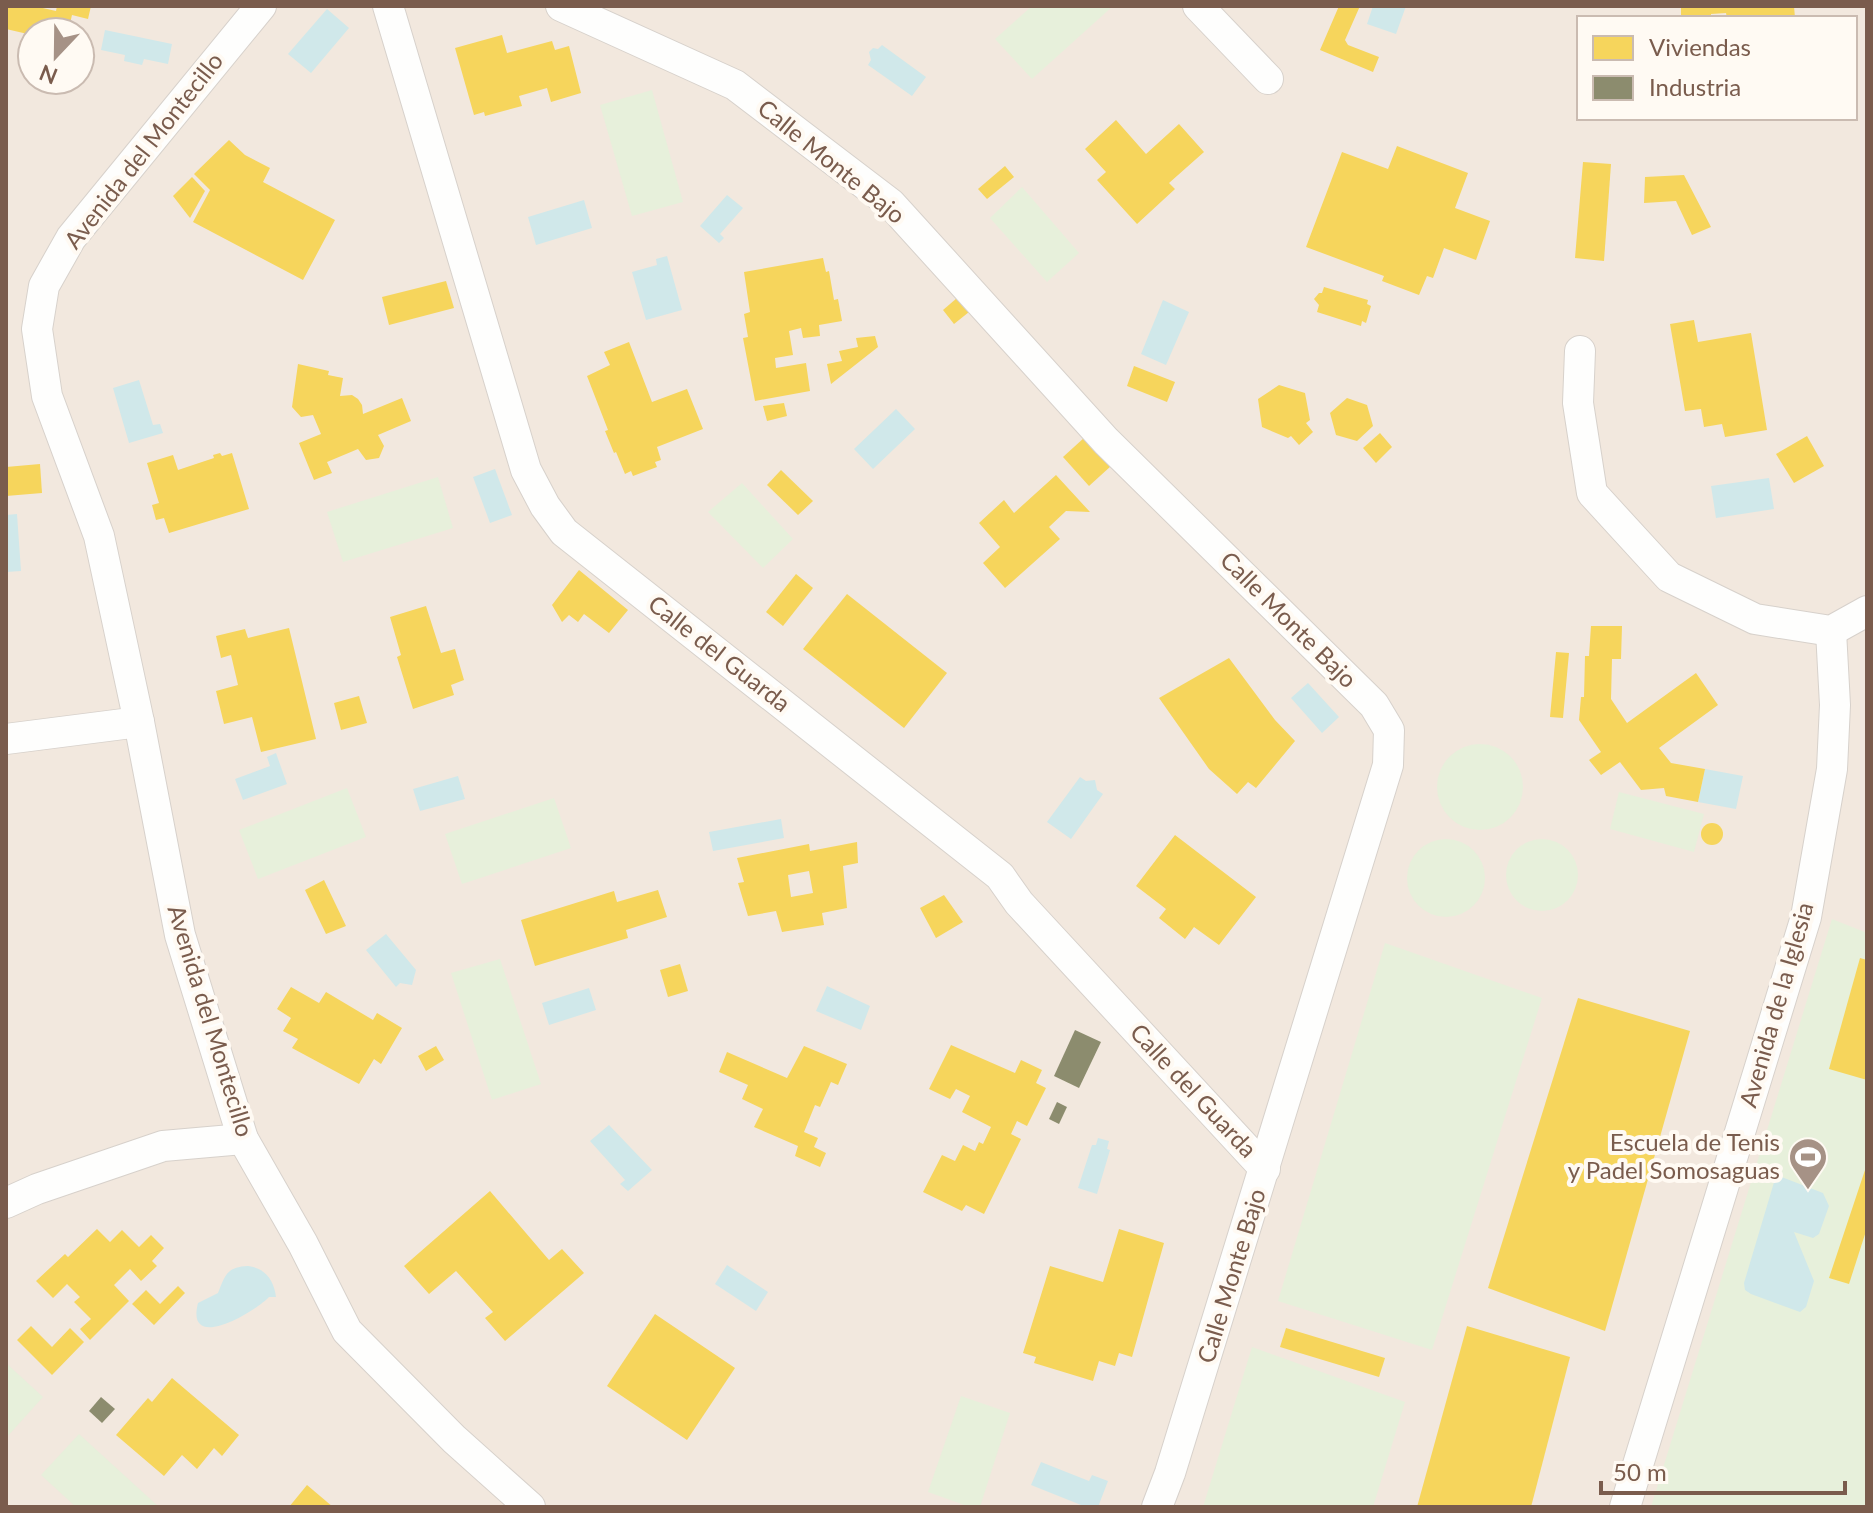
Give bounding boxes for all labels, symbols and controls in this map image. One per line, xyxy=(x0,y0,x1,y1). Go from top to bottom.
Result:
north arrow xyxy=(16,16,96,96)
legend xyxy=(1577,16,1857,120)
text: Viviendas xyxy=(1649,32,1751,61)
street label: Avenida del Montecillo xyxy=(57,46,228,254)
text: N xyxy=(35,59,61,91)
text: Industria xyxy=(1649,72,1741,101)
street label: Calle Monte Bajo xyxy=(753,93,911,229)
street label: Calle Monte Bajo xyxy=(1215,545,1363,693)
street label: Calle del Guarda xyxy=(643,588,797,717)
street label: Avenida de la Iglesia xyxy=(1732,899,1819,1110)
street label: Avenida del Montecillo xyxy=(162,901,260,1140)
street label: Calle del Guarda xyxy=(1125,1017,1263,1163)
place label: Escuela de Tenis y Padel Somosaguas xyxy=(1568,1127,1780,1184)
sports icon: Escuela de Tenis y Padel Somosaguas xyxy=(1787,1136,1829,1191)
street label: Calle Monte Bajo xyxy=(1190,1185,1271,1366)
scale bar xyxy=(1601,1445,1845,1495)
text: 50 m xyxy=(1613,1457,1667,1486)

